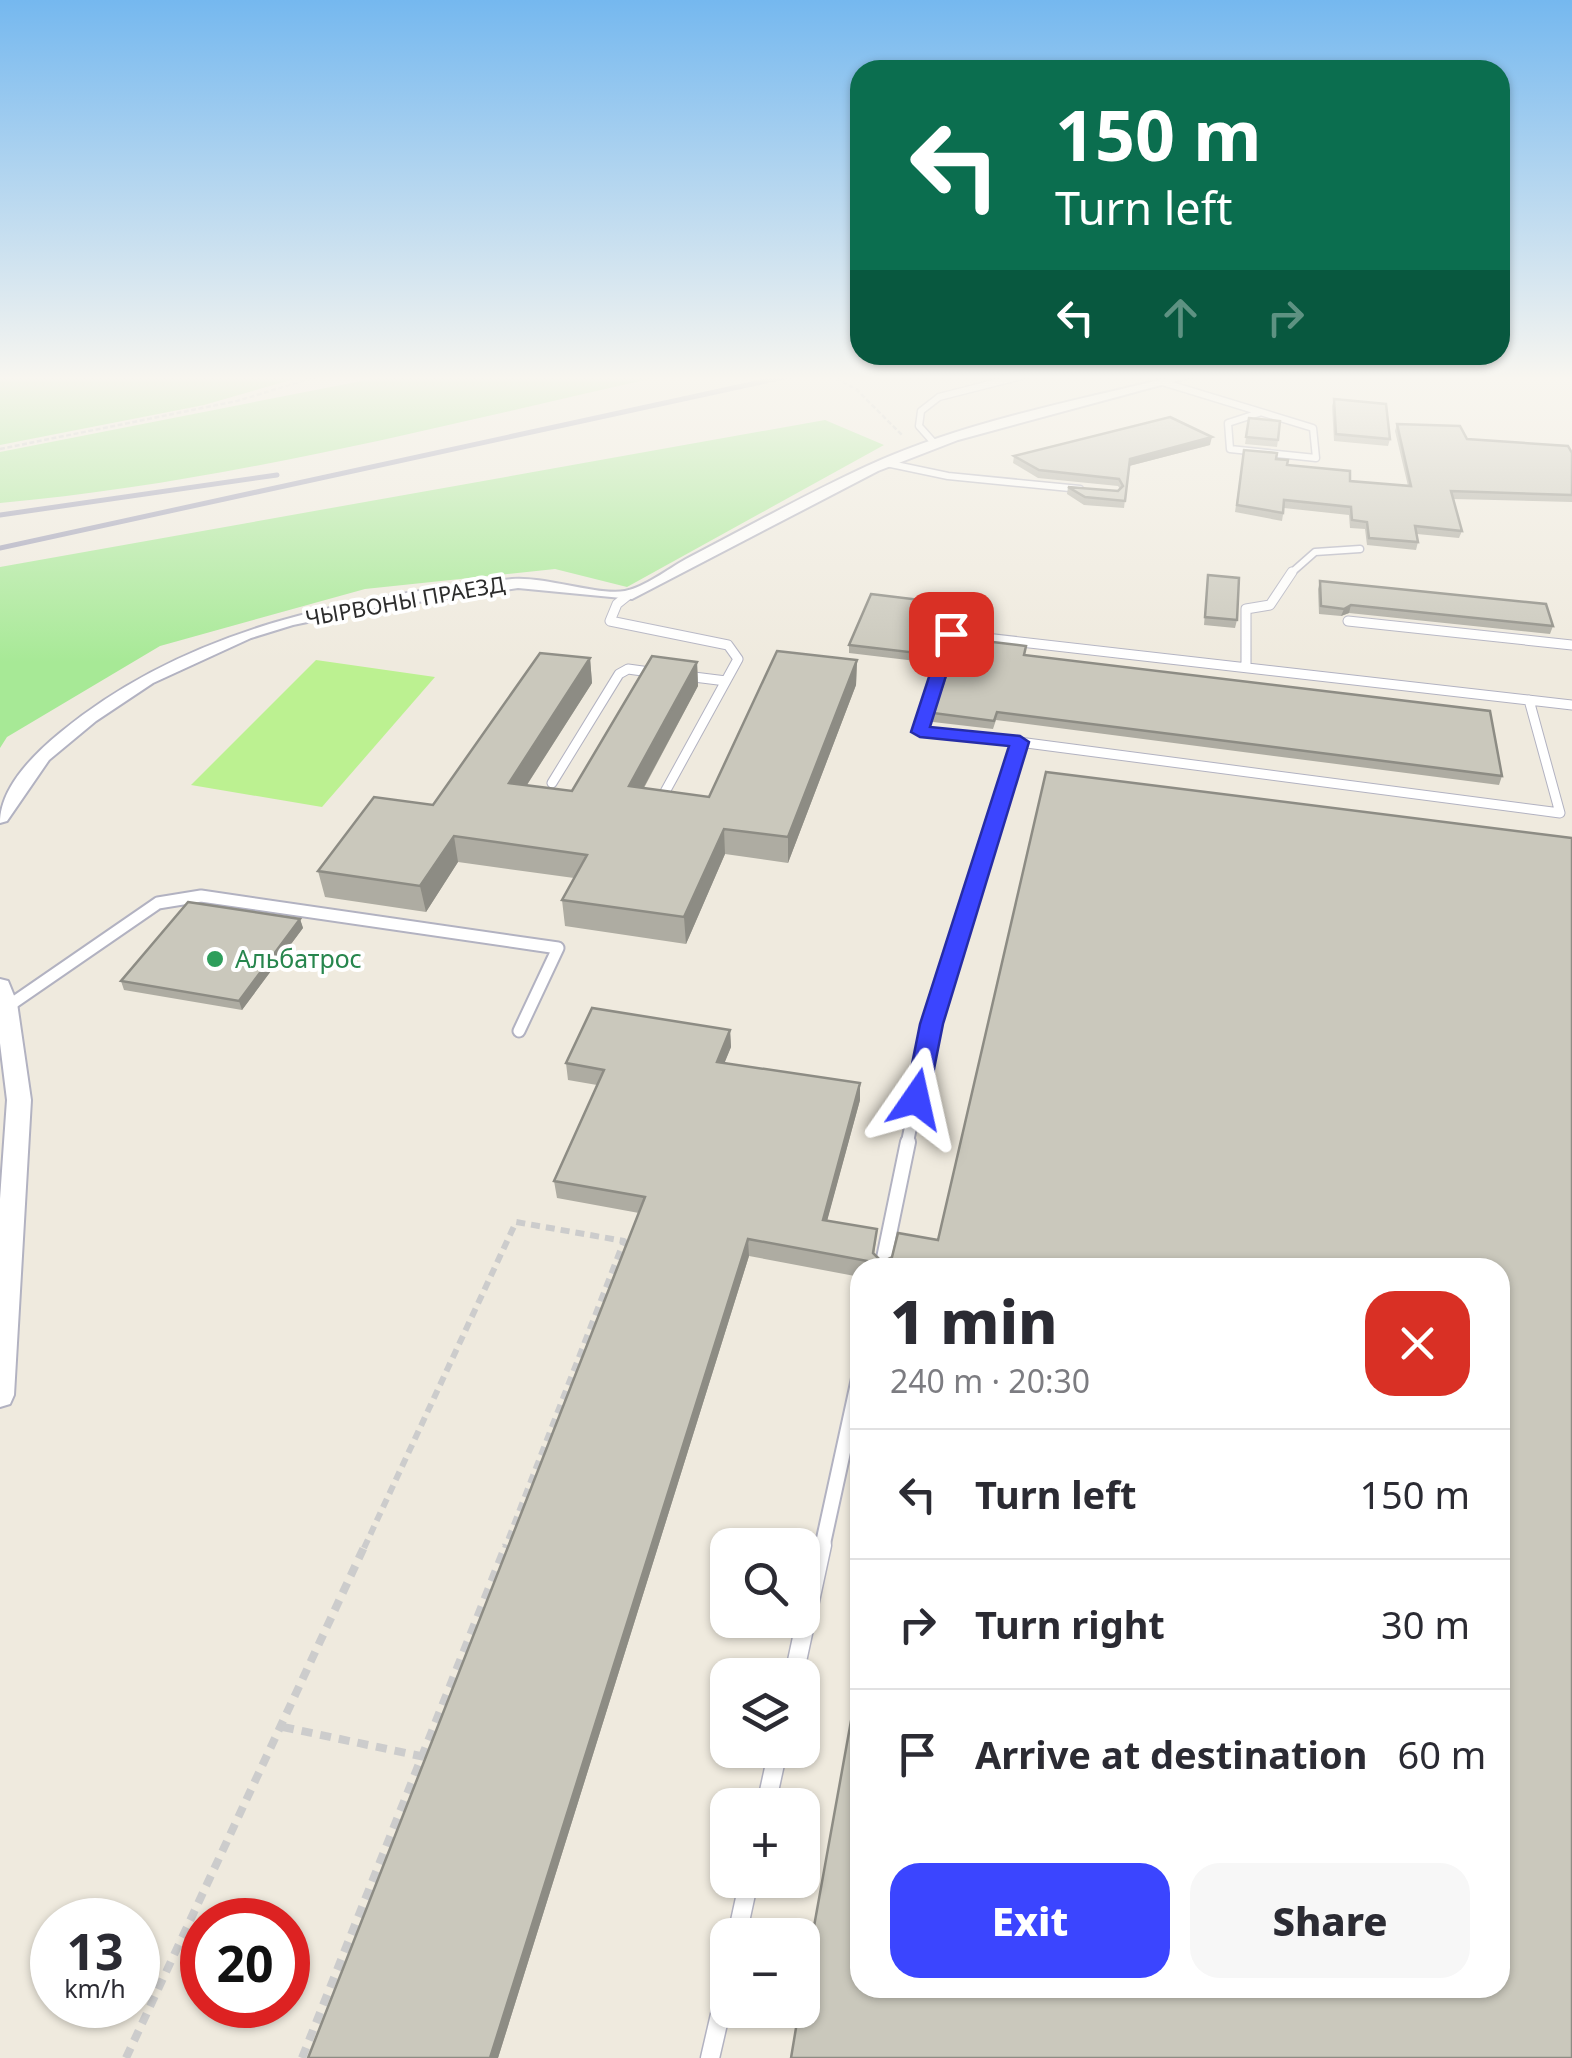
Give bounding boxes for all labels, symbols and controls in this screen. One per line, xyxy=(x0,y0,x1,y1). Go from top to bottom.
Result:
text: 150 m xyxy=(1055,86,1262,182)
icon: left xyxy=(890,100,1020,230)
text: Turn left xyxy=(1055,177,1232,238)
icon: left xyxy=(1048,290,1103,345)
icon: ahead xyxy=(1153,290,1208,345)
icon: right xyxy=(1258,290,1313,345)
street label: ЧЫРВОНЫ ПРАЕЗД xyxy=(303,568,507,632)
pin xyxy=(909,592,994,677)
icon: arrive xyxy=(924,607,979,662)
place label: Альбатрос xyxy=(235,941,362,975)
marker: Альбатрос xyxy=(204,948,226,970)
position arrow xyxy=(864,1047,968,1151)
text: 1 min xyxy=(890,1280,1058,1362)
button: close xyxy=(1365,1291,1470,1396)
text: 240 m · 20:30 xyxy=(890,1359,1090,1402)
icon: left xyxy=(890,1467,945,1522)
text: Turn left xyxy=(975,1468,1137,1520)
text: 150 m xyxy=(1359,1468,1470,1520)
map controls xyxy=(710,1528,820,2028)
button: search xyxy=(710,1528,820,1638)
icon: right xyxy=(890,1597,945,1652)
text: Turn right xyxy=(975,1598,1165,1650)
text: 30 m xyxy=(1381,1598,1470,1650)
button: layers xyxy=(710,1658,820,1768)
icon: arrive xyxy=(890,1727,945,1782)
text: Arrive at destination xyxy=(975,1728,1367,1780)
text: 60 m xyxy=(1397,1728,1486,1780)
button: + xyxy=(710,1788,820,1898)
button: Exit xyxy=(890,1863,1170,1978)
button: Share xyxy=(1190,1863,1470,1978)
speed limit sign: 20 xyxy=(180,1898,310,2028)
text: 13 xyxy=(66,1917,124,1985)
button: − xyxy=(710,1918,820,2028)
text: km/h xyxy=(64,1971,126,2005)

